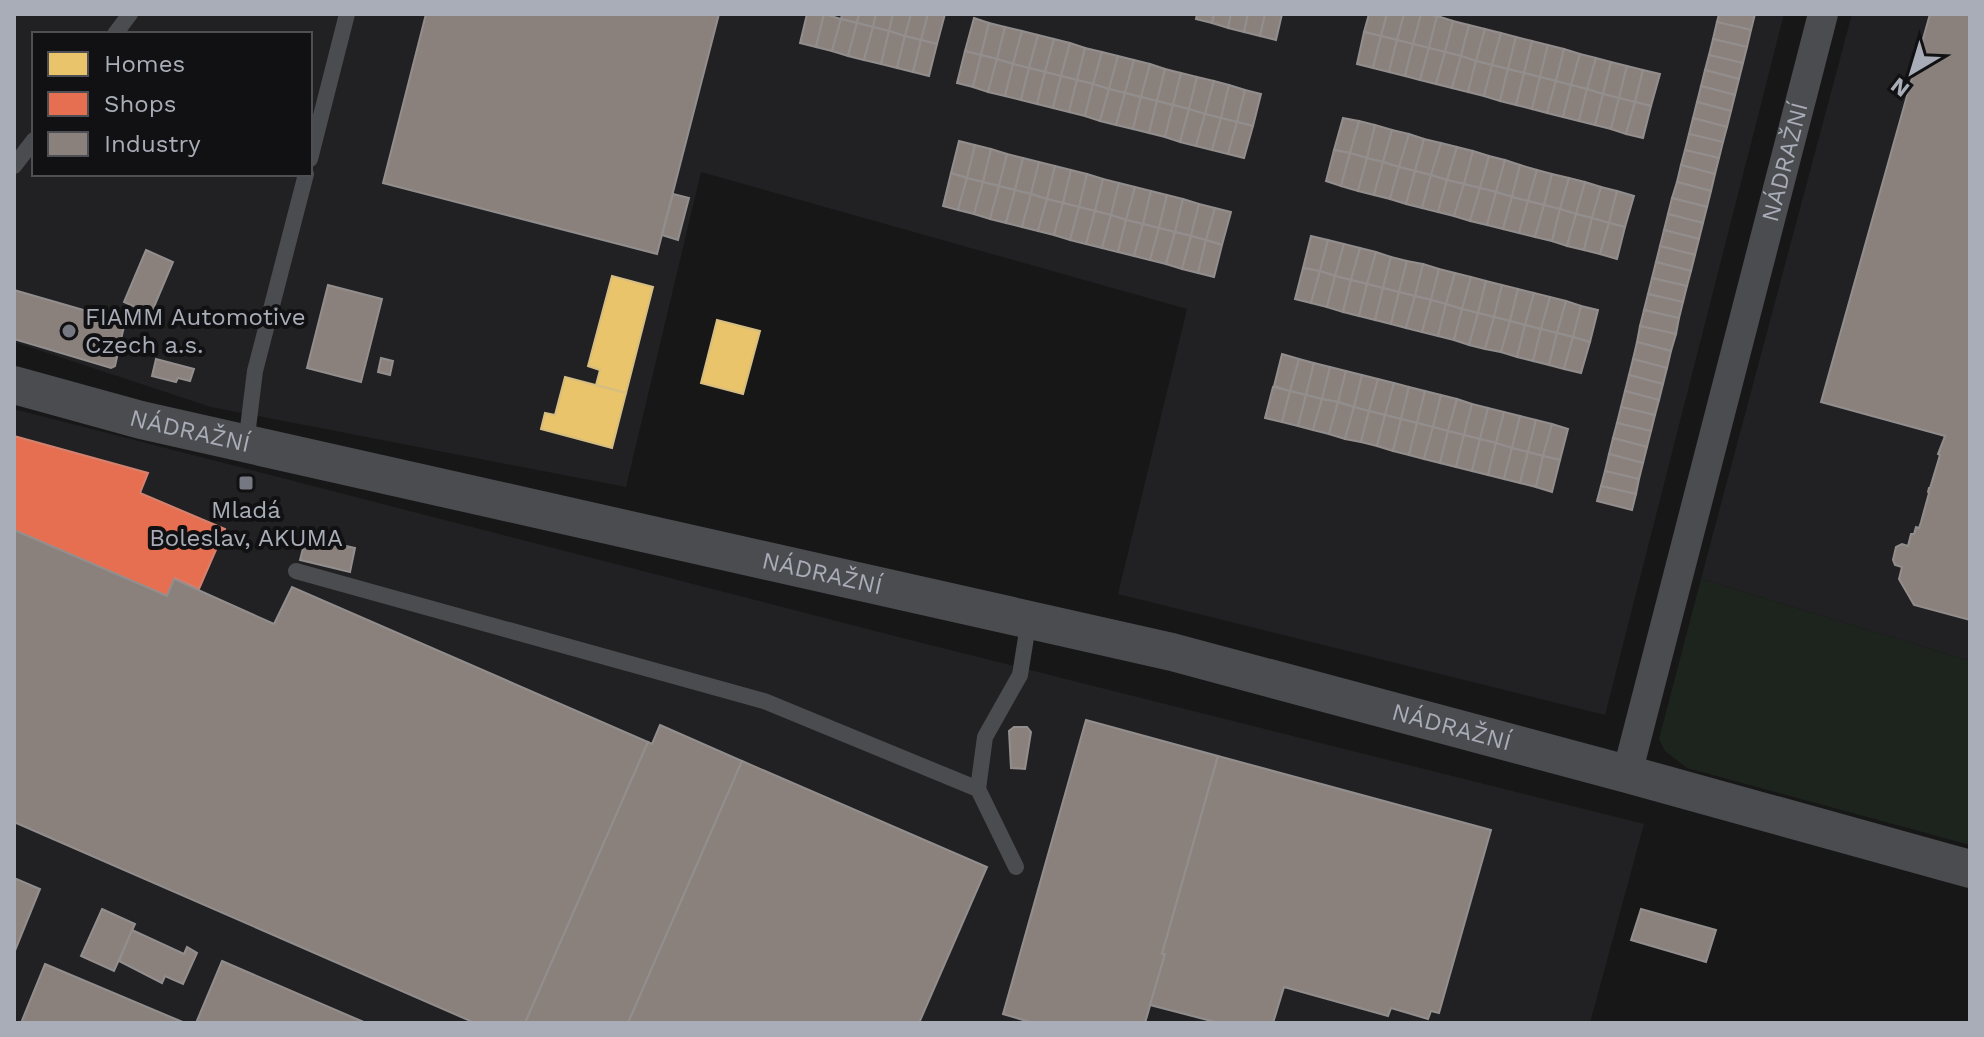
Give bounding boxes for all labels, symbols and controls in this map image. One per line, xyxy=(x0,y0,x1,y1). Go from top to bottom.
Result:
legend xyxy=(32,32,312,176)
north arrow xyxy=(1872,32,1952,112)
text: Homes xyxy=(104,50,185,78)
text: N xyxy=(1886,72,1914,102)
text: Shops xyxy=(104,90,176,118)
street label: NÁDRAŽNÍ xyxy=(1756,99,1814,225)
text: Industry xyxy=(104,130,201,158)
place label: FIAMM Automotive Czech a.s. xyxy=(85,303,306,359)
marker: FIAMM Automotive Czech a.s. xyxy=(60,322,78,340)
street label: NÁDRAŽNÍ xyxy=(127,404,253,458)
marker: Mladá Boleslav, AKUMA xyxy=(237,474,255,492)
place label: Mladá Boleslav, AKUMA xyxy=(149,496,343,552)
street label: NÁDRAŽNÍ xyxy=(759,546,885,600)
street label: NÁDRAŽNÍ xyxy=(1389,698,1514,756)

